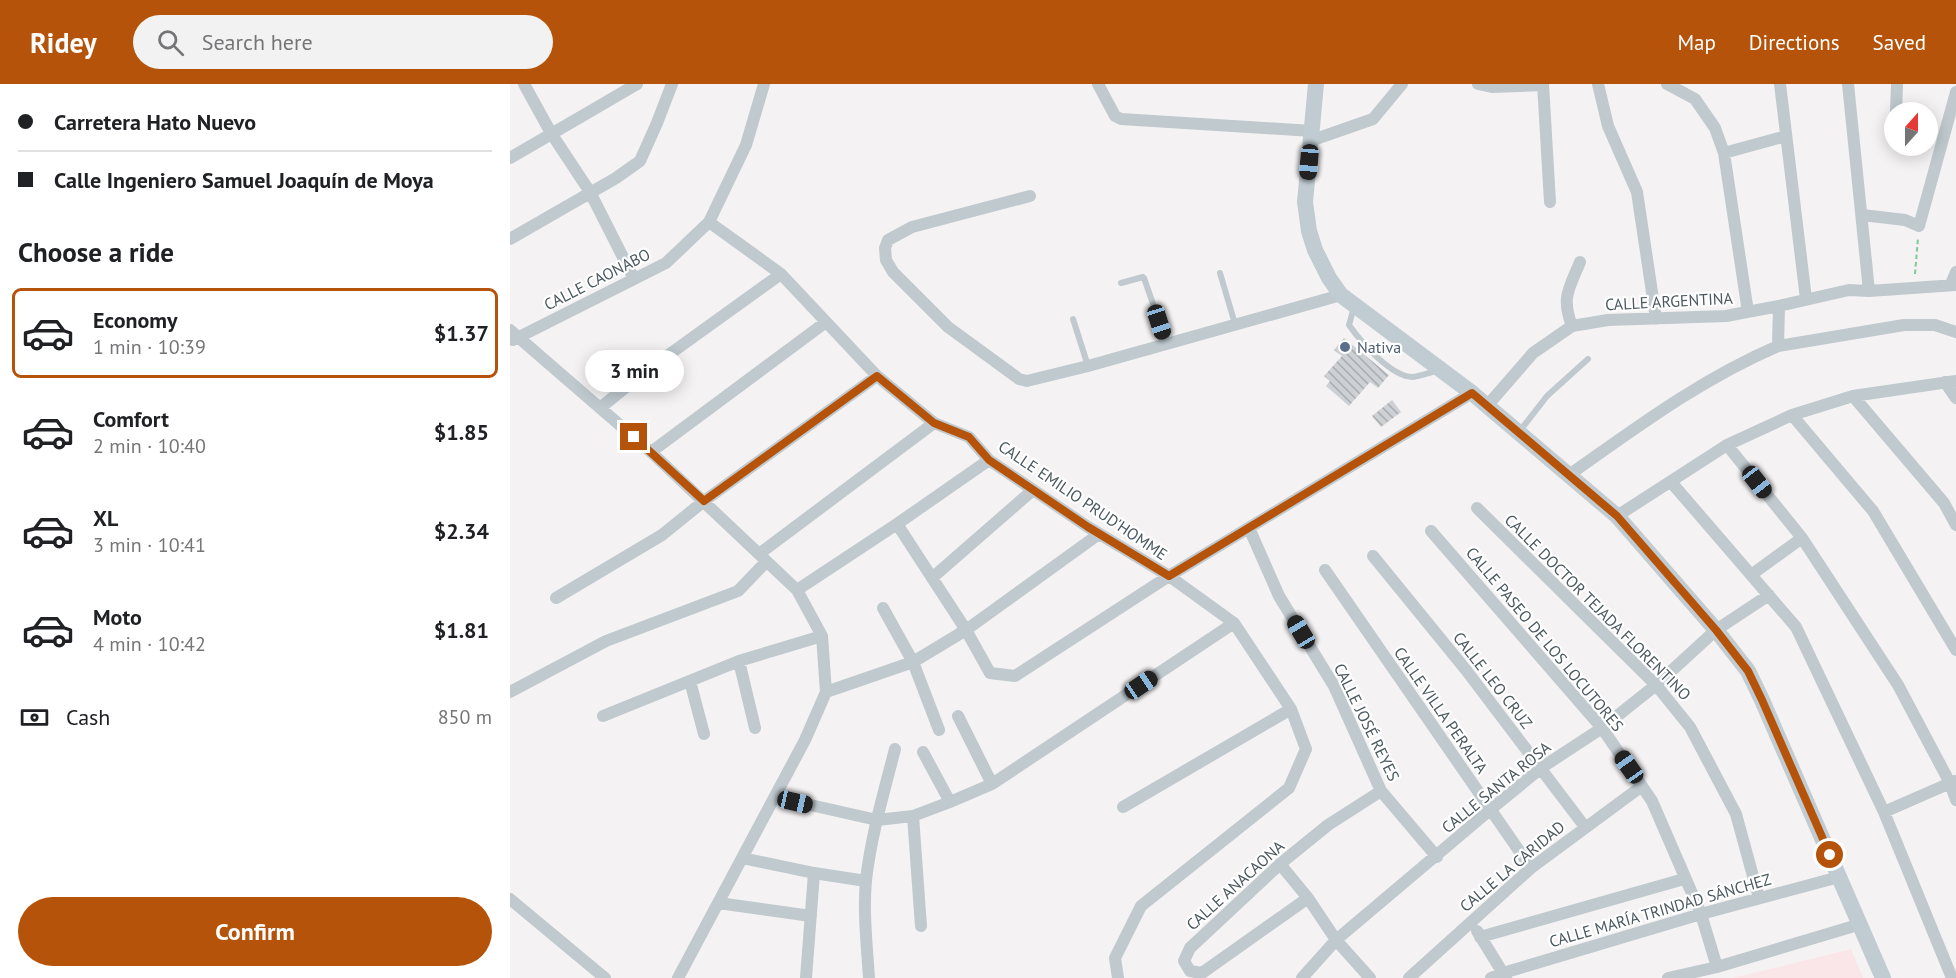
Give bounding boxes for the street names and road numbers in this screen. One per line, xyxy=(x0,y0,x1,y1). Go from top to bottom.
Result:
street label: CALLE CAONABO xyxy=(541,244,653,314)
street label: CALLE ARGENTINA xyxy=(1605,288,1734,314)
street label: CALLE EMILIO PRUD'HOMME xyxy=(995,436,1171,564)
street label: CALLE DOCTOR TEJADA FLORENTINO xyxy=(1501,510,1695,704)
street label: CALLE PASEO DE LOS LOCUTORES xyxy=(1462,543,1628,735)
street label: CALLE LEO CRUZ xyxy=(1449,628,1537,733)
street label: CALLE VILLA PERALTA xyxy=(1390,643,1493,778)
street label: CALLE JOSÉ REYES xyxy=(1330,660,1404,784)
street label: CALLE SANTA ROSA xyxy=(1437,737,1555,837)
street label: CALLE LA CARIDAD xyxy=(1455,816,1569,916)
street label: CALLE ANACAONA xyxy=(1182,835,1289,934)
street label: CALLE MARÍA TRINDAD SÁNCHEZ xyxy=(1547,869,1774,951)

